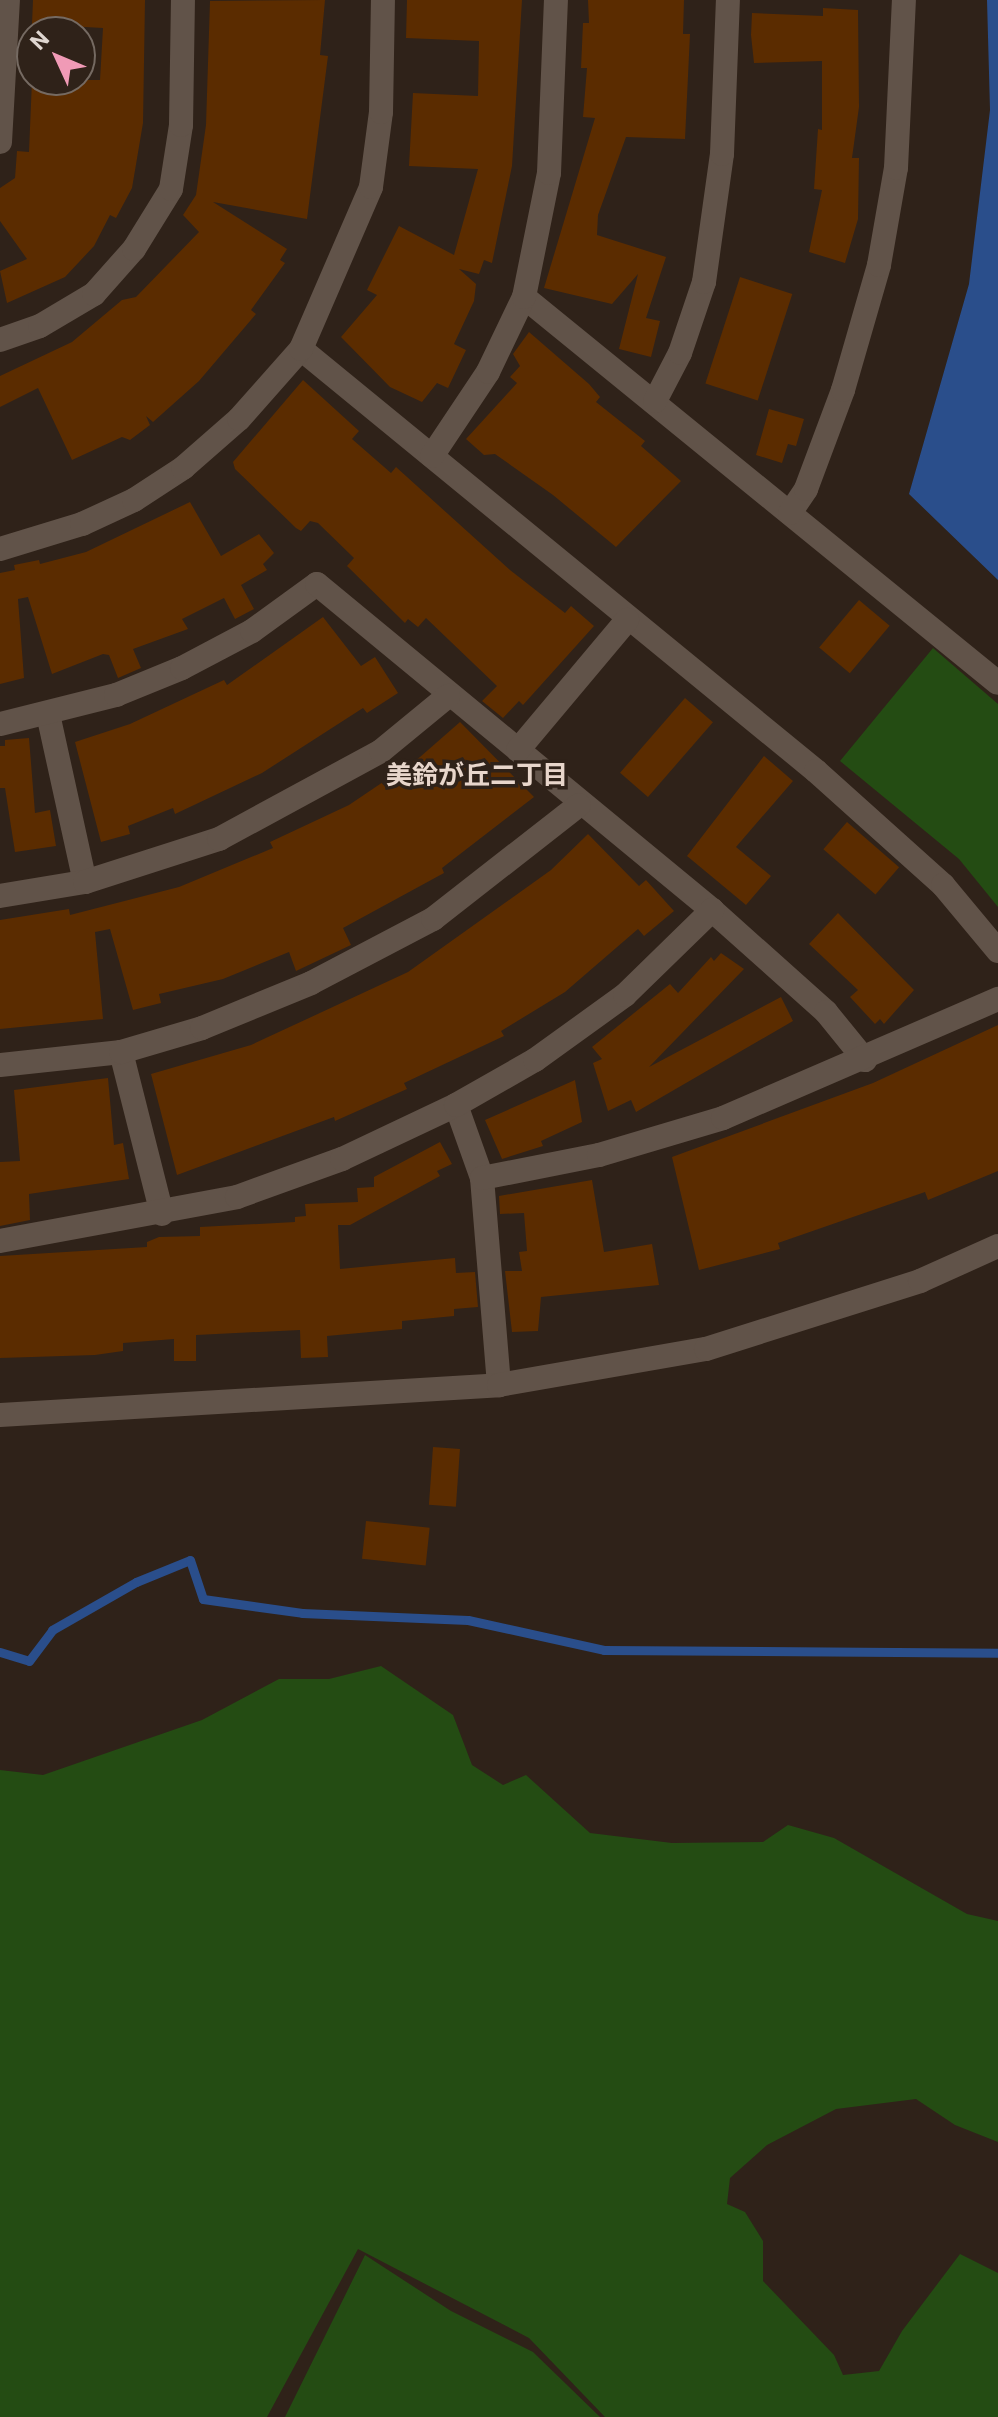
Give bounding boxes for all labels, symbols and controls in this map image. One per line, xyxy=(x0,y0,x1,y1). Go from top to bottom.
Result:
north arrow xyxy=(16,16,96,96)
text: N xyxy=(25,26,54,55)
district label: 美鈴が丘二丁目 xyxy=(386,760,568,792)

